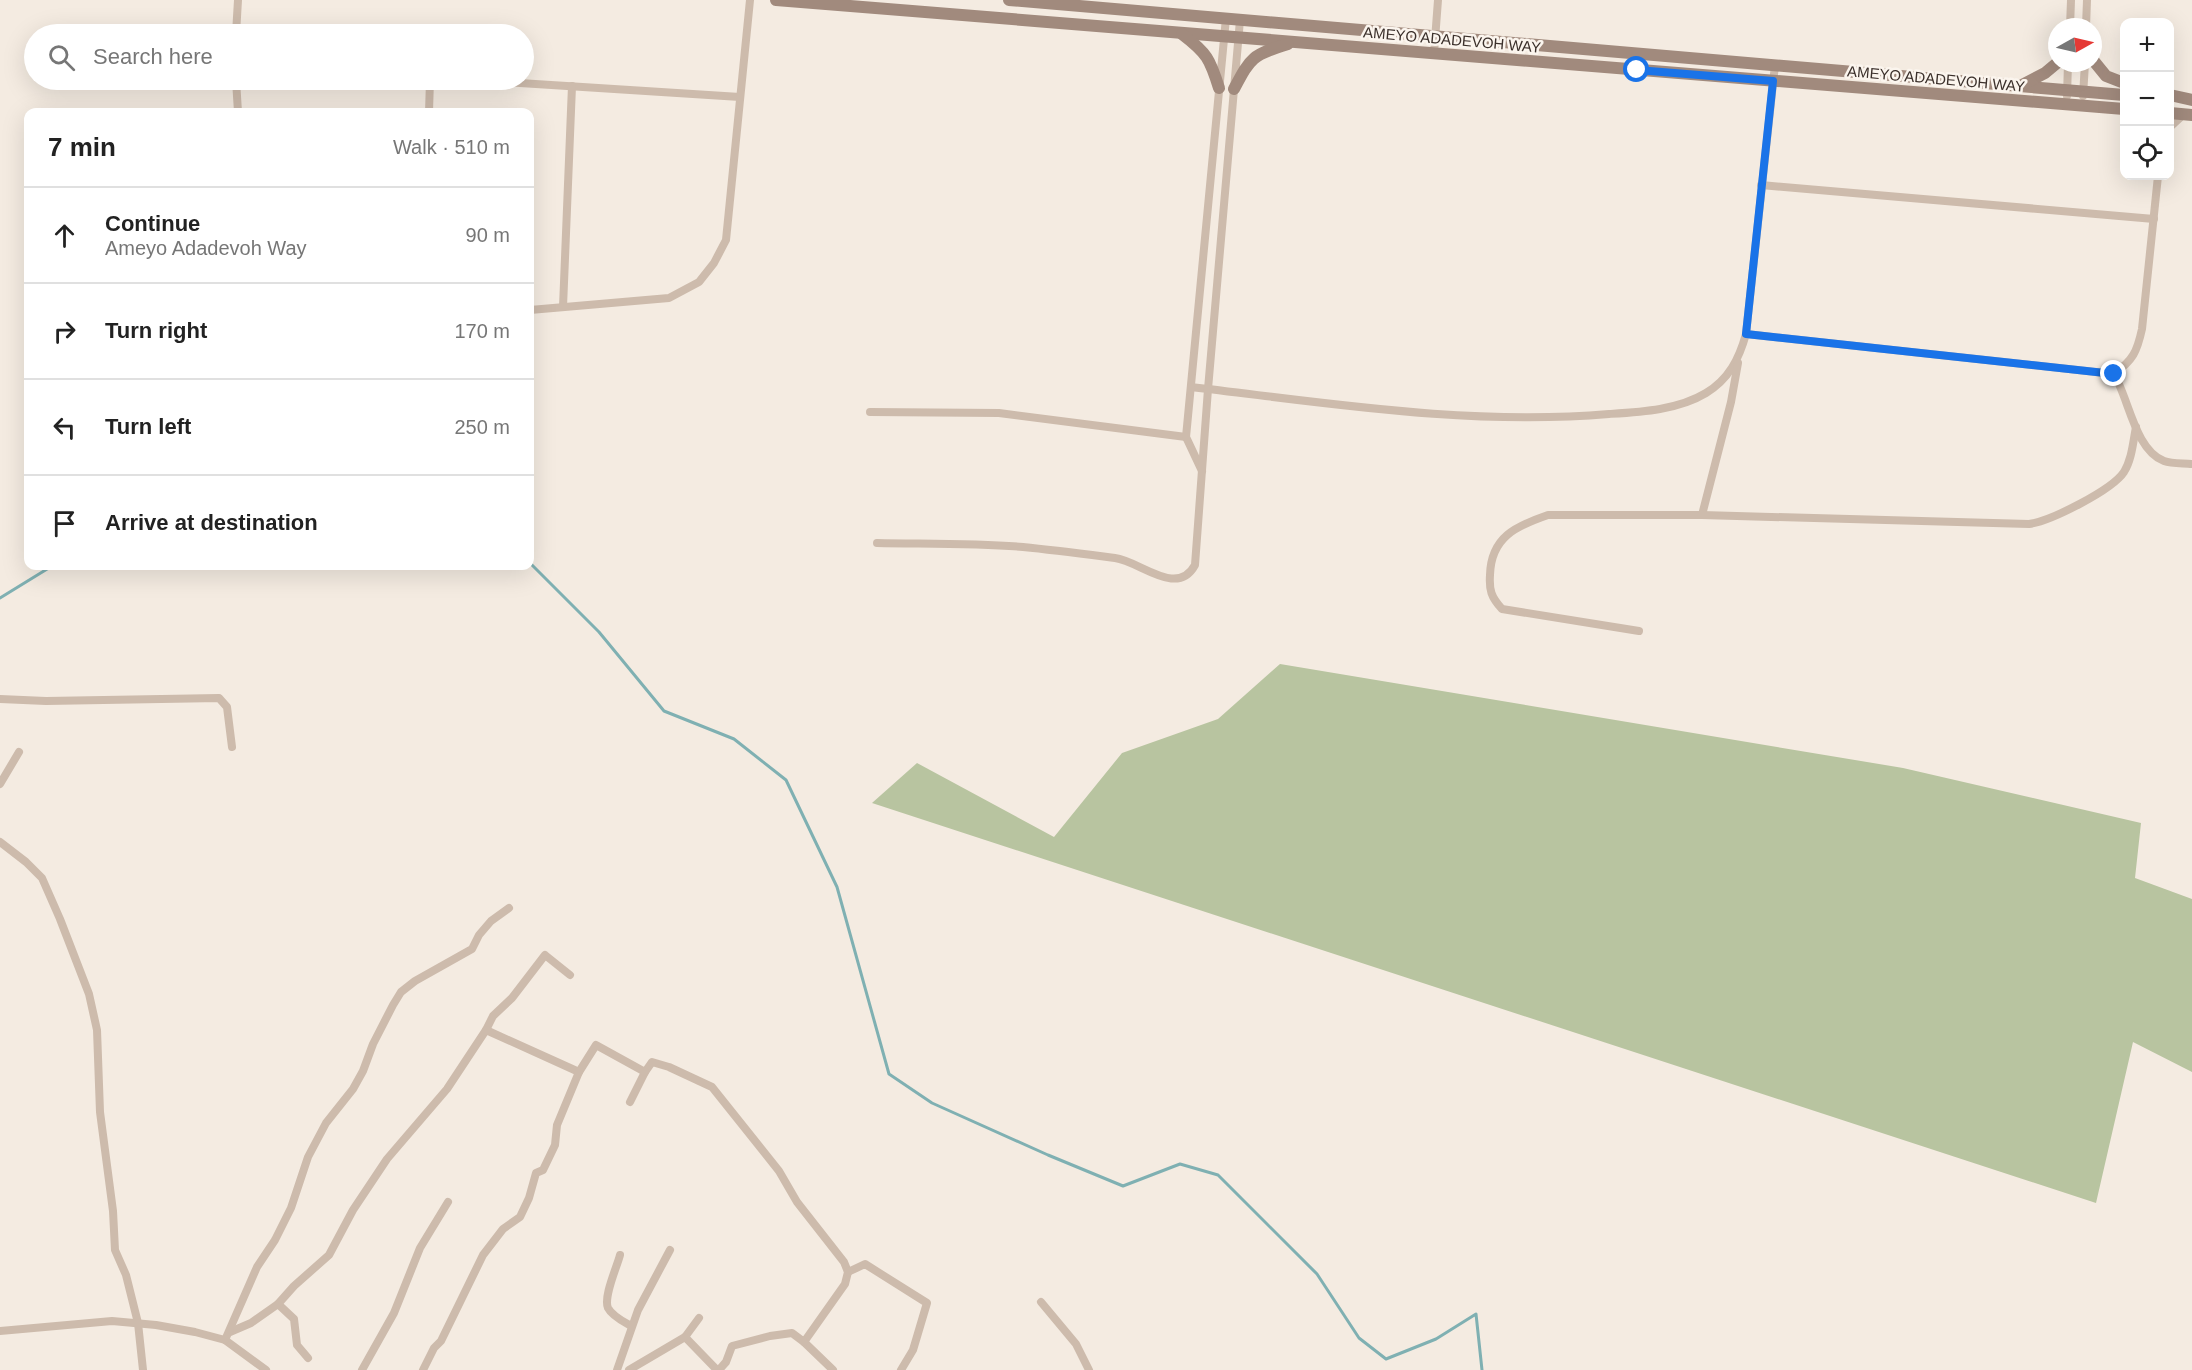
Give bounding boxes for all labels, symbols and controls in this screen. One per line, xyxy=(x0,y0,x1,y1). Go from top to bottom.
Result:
north arrow xyxy=(2048,18,2102,72)
map controls xyxy=(2120,18,2174,180)
button: + xyxy=(2120,18,2174,72)
street label: AMEYO ADADEVOH WAY xyxy=(1362,23,1542,56)
search box xyxy=(24,24,534,90)
icon: search xyxy=(45,41,78,74)
text: Search here xyxy=(93,44,213,69)
route start xyxy=(1623,56,1649,82)
street label: AMEYO ADADEVOH WAY xyxy=(1846,62,2026,95)
button: − xyxy=(2120,72,2174,126)
button: locate xyxy=(2120,126,2174,180)
text: 7 min xyxy=(48,132,116,162)
text: Walk · 510 m xyxy=(393,136,510,158)
text: Continue xyxy=(105,211,200,236)
icon: ahead xyxy=(48,219,81,252)
text: 90 m xyxy=(466,224,510,246)
text: Ameyo Adadevoh Way xyxy=(105,237,307,259)
icon: right xyxy=(48,315,81,348)
text: Turn right xyxy=(105,318,207,343)
text: 170 m xyxy=(454,320,510,342)
route end xyxy=(2100,360,2126,386)
icon: left xyxy=(48,411,81,444)
text: Turn left xyxy=(105,414,191,439)
text: 250 m xyxy=(454,416,510,438)
icon: arrive xyxy=(48,507,81,540)
text: Arrive at destination xyxy=(105,510,318,535)

